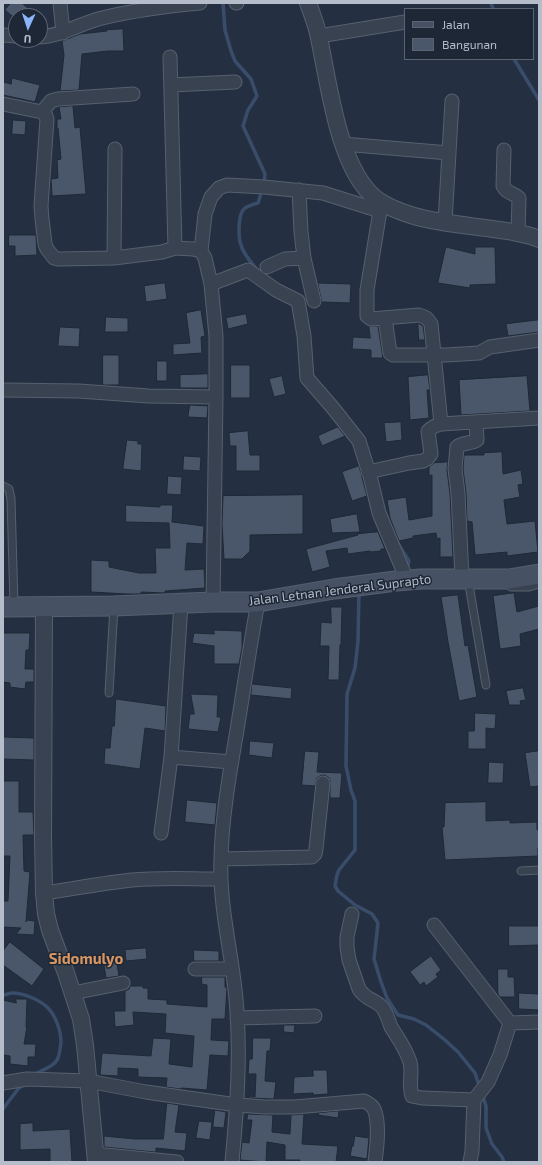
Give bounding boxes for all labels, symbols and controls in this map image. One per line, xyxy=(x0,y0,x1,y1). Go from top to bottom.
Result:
north arrow xyxy=(8,8,48,48)
legend xyxy=(404,8,534,60)
text: Jalan xyxy=(442,17,470,31)
text: U xyxy=(23,33,32,46)
text: Bangunan xyxy=(442,37,497,51)
street label: Jalan Letnan Jenderal Suprapto xyxy=(248,571,432,609)
district label: Sidomulyo xyxy=(49,950,123,968)

